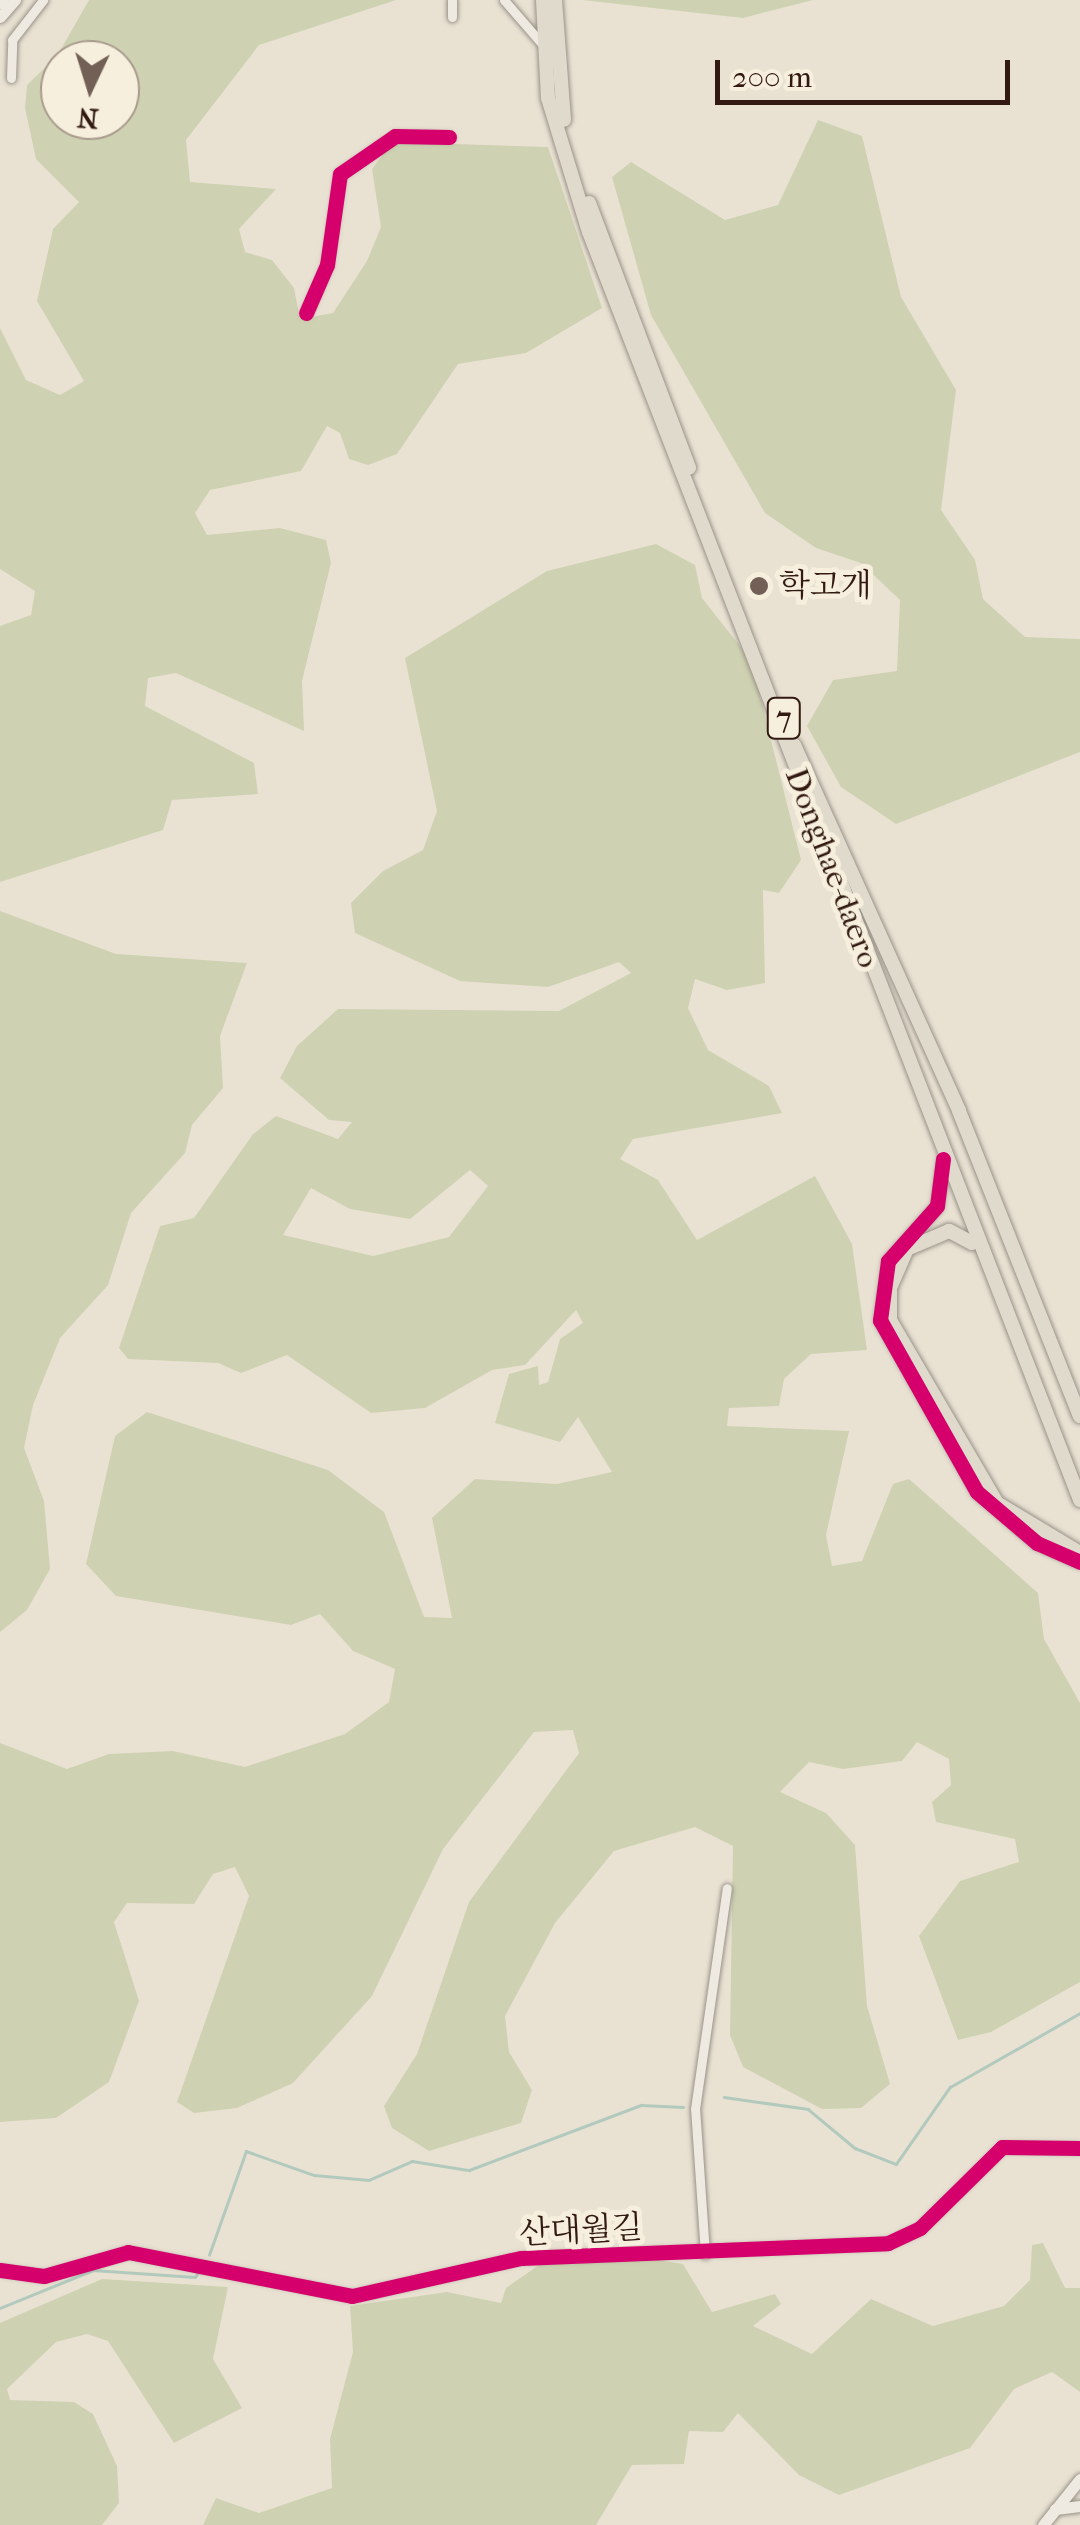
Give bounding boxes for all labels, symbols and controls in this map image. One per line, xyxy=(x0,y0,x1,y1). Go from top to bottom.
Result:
north arrow xyxy=(40,40,140,140)
scale bar xyxy=(720,40,1015,102)
text: 200 m xyxy=(732,60,812,95)
text: N xyxy=(76,101,100,136)
place label: 학고개 xyxy=(779,567,872,605)
marker: 학고개 xyxy=(748,575,770,597)
road number: 7 xyxy=(766,693,802,743)
street label: Donghae-daero xyxy=(776,763,888,973)
street label: 산대월길 xyxy=(518,2209,644,2253)

